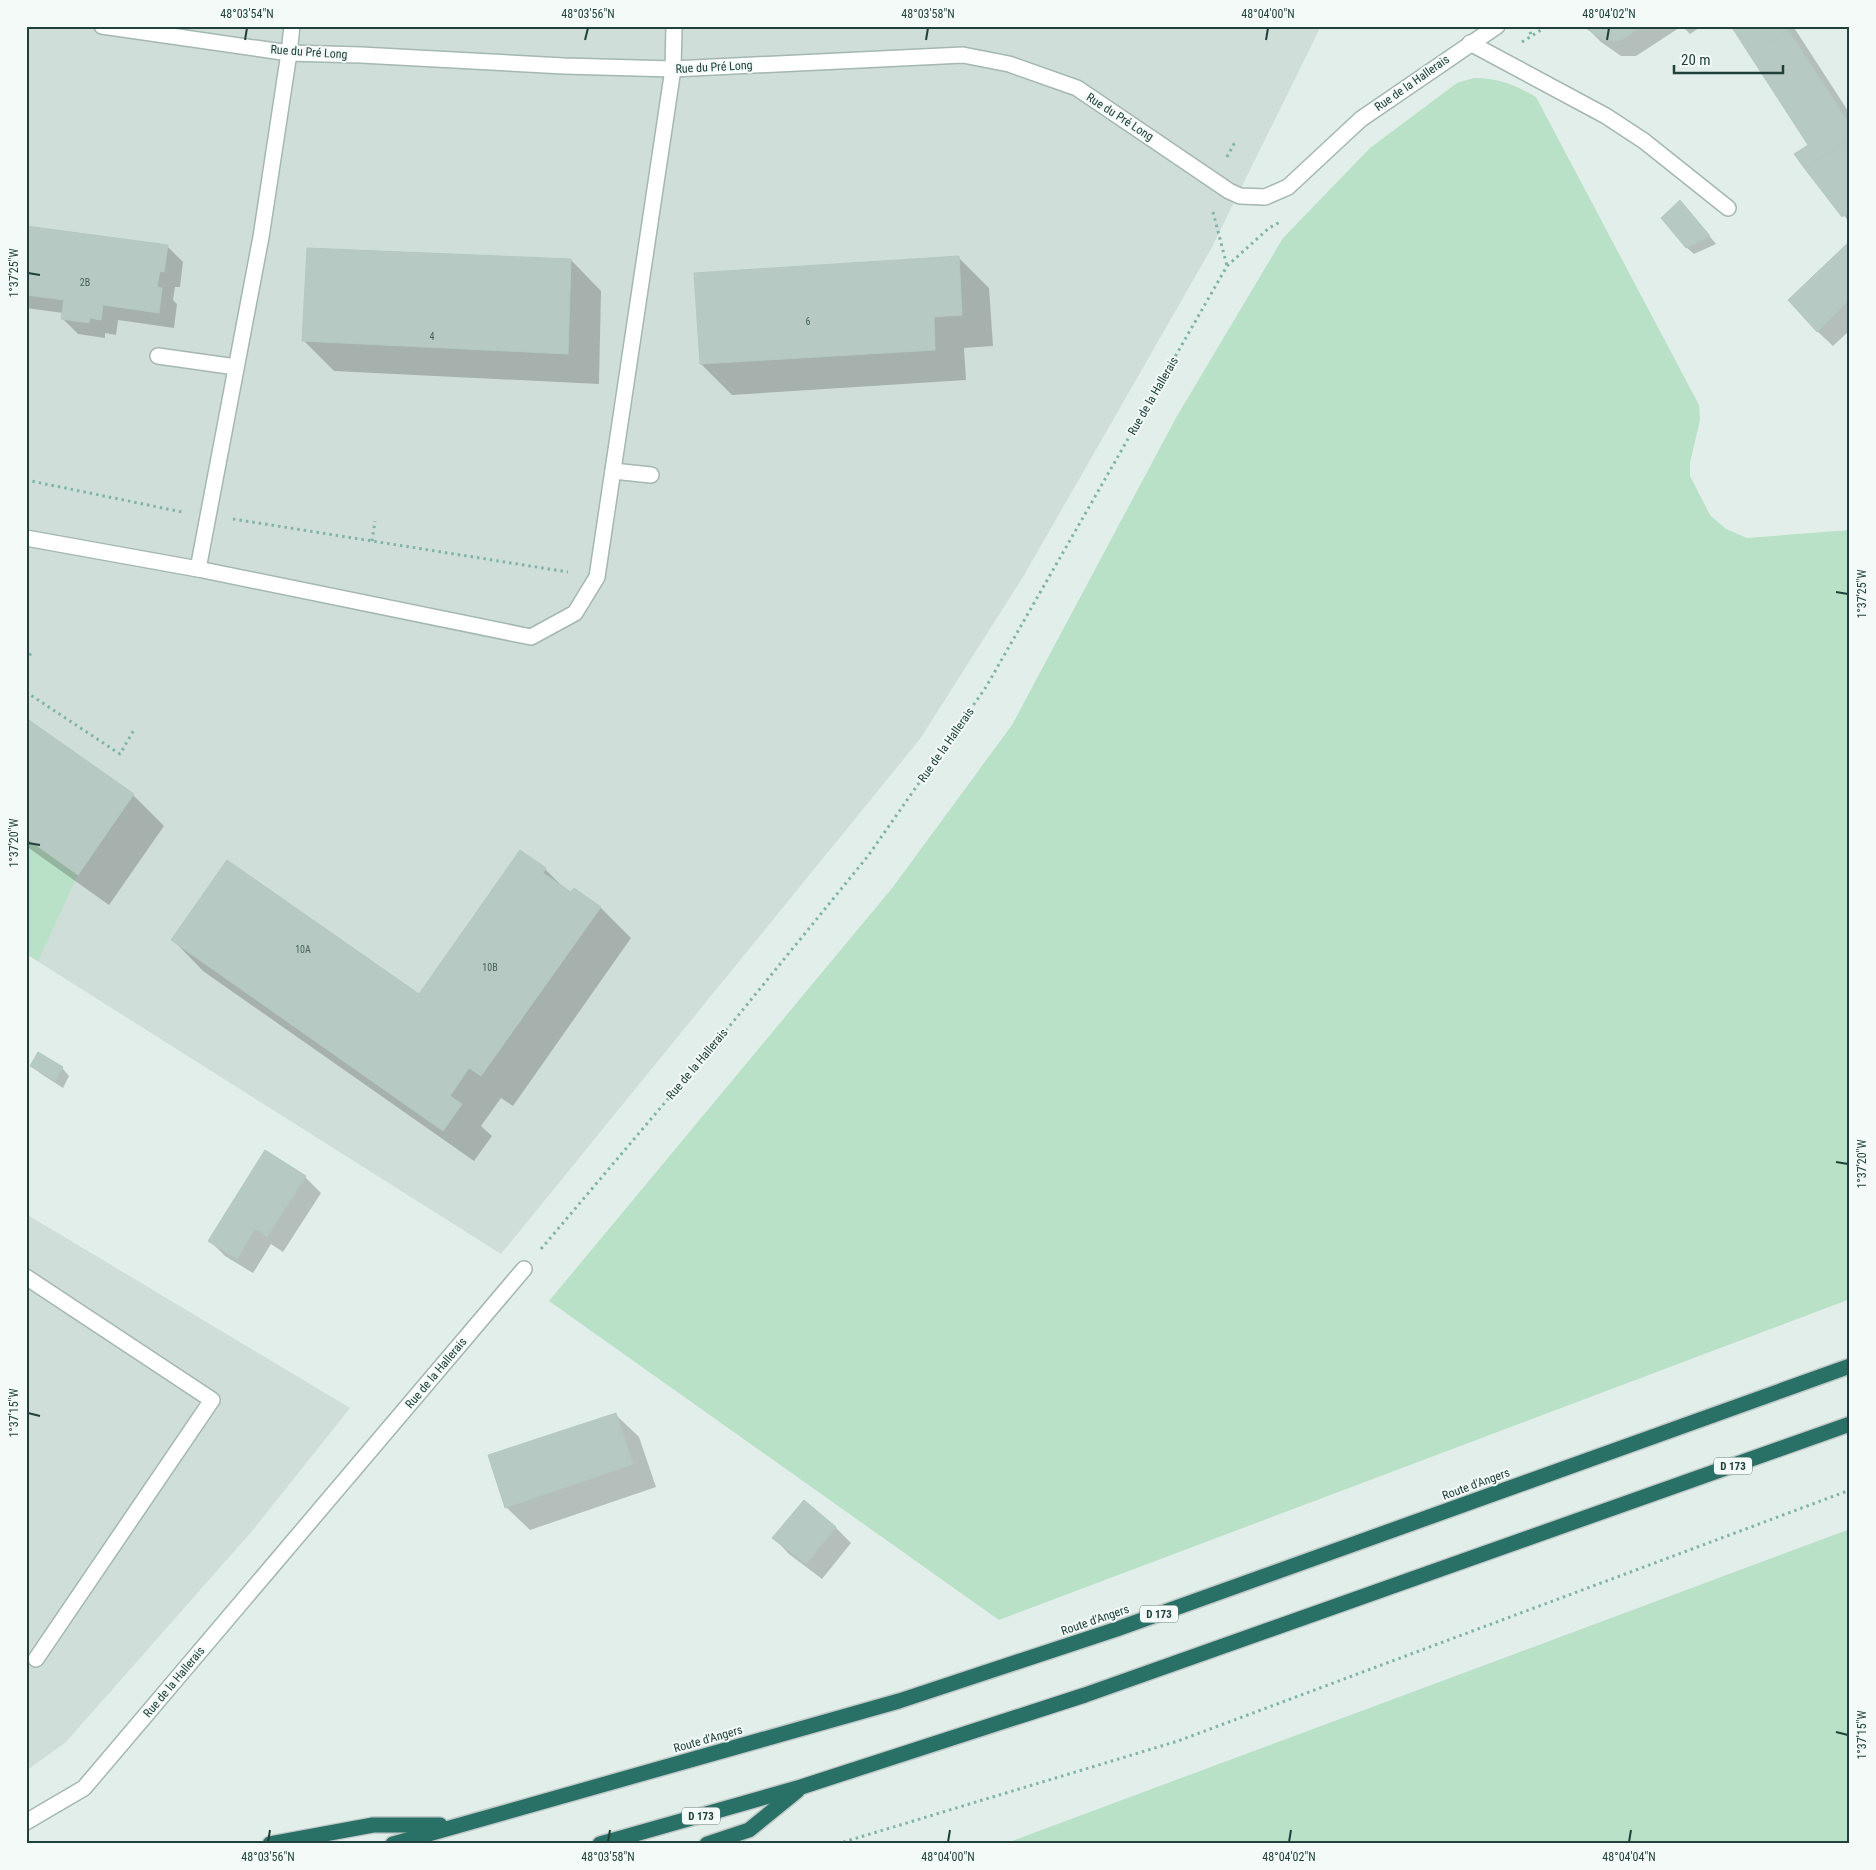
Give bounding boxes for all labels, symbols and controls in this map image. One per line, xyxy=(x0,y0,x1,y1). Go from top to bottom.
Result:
text: 48°03'54"N xyxy=(220,7,274,21)
text: 48°03'56"N xyxy=(561,7,615,21)
text: 48°03'58"N xyxy=(901,7,955,21)
text: 48°04'00"N xyxy=(1241,7,1295,21)
text: 48°04'02"N xyxy=(1582,7,1636,21)
street label: Rue du Pré Long xyxy=(270,42,348,62)
scale bar xyxy=(1674,42,1782,74)
text: 20 m xyxy=(1681,51,1711,69)
street label: Rue de la Hallerais xyxy=(1372,52,1452,114)
street label: Rue du Pré Long xyxy=(675,58,753,76)
street label: Rue du Pré Long xyxy=(1084,90,1156,144)
text: 1°37'25"W xyxy=(7,248,21,298)
house number: 2B xyxy=(80,277,90,288)
house number: 6 xyxy=(806,316,811,327)
house number: 4 xyxy=(430,331,435,342)
street label: Rue de la Hallerais xyxy=(1125,354,1181,438)
text: 1°37'25"W xyxy=(1855,569,1869,619)
street label: Rue de la Hallerais xyxy=(915,705,977,785)
text: 1°37'20"W xyxy=(7,818,21,868)
house number: 10A xyxy=(295,944,311,955)
house number: 10B xyxy=(482,962,498,973)
street label: Rue de la Hallerais xyxy=(663,1026,731,1102)
text: 1°37'20"W xyxy=(1855,1139,1869,1189)
street label: Rue de la Hallerais xyxy=(402,1335,470,1411)
text: 1°37'15"W xyxy=(7,1388,21,1438)
road number: D 173 xyxy=(1714,1458,1752,1474)
street label: Route d'Angers xyxy=(1440,1465,1512,1503)
street label: Route d'Angers xyxy=(1059,1602,1131,1638)
road number: D 173 xyxy=(1140,1606,1178,1622)
street label: Rue de la Hallerais xyxy=(140,1644,208,1720)
text: 1°37'15"W xyxy=(1855,1710,1869,1760)
street label: Route d'Angers xyxy=(672,1723,744,1755)
road number: D 173 xyxy=(682,1808,720,1824)
text: 48°03'56"N xyxy=(241,1850,295,1864)
text: 48°03'58"N xyxy=(581,1850,635,1864)
text: 48°04'00"N xyxy=(921,1850,975,1864)
text: 48°04'02"N xyxy=(1262,1850,1316,1864)
text: 48°04'04"N xyxy=(1602,1850,1656,1864)

